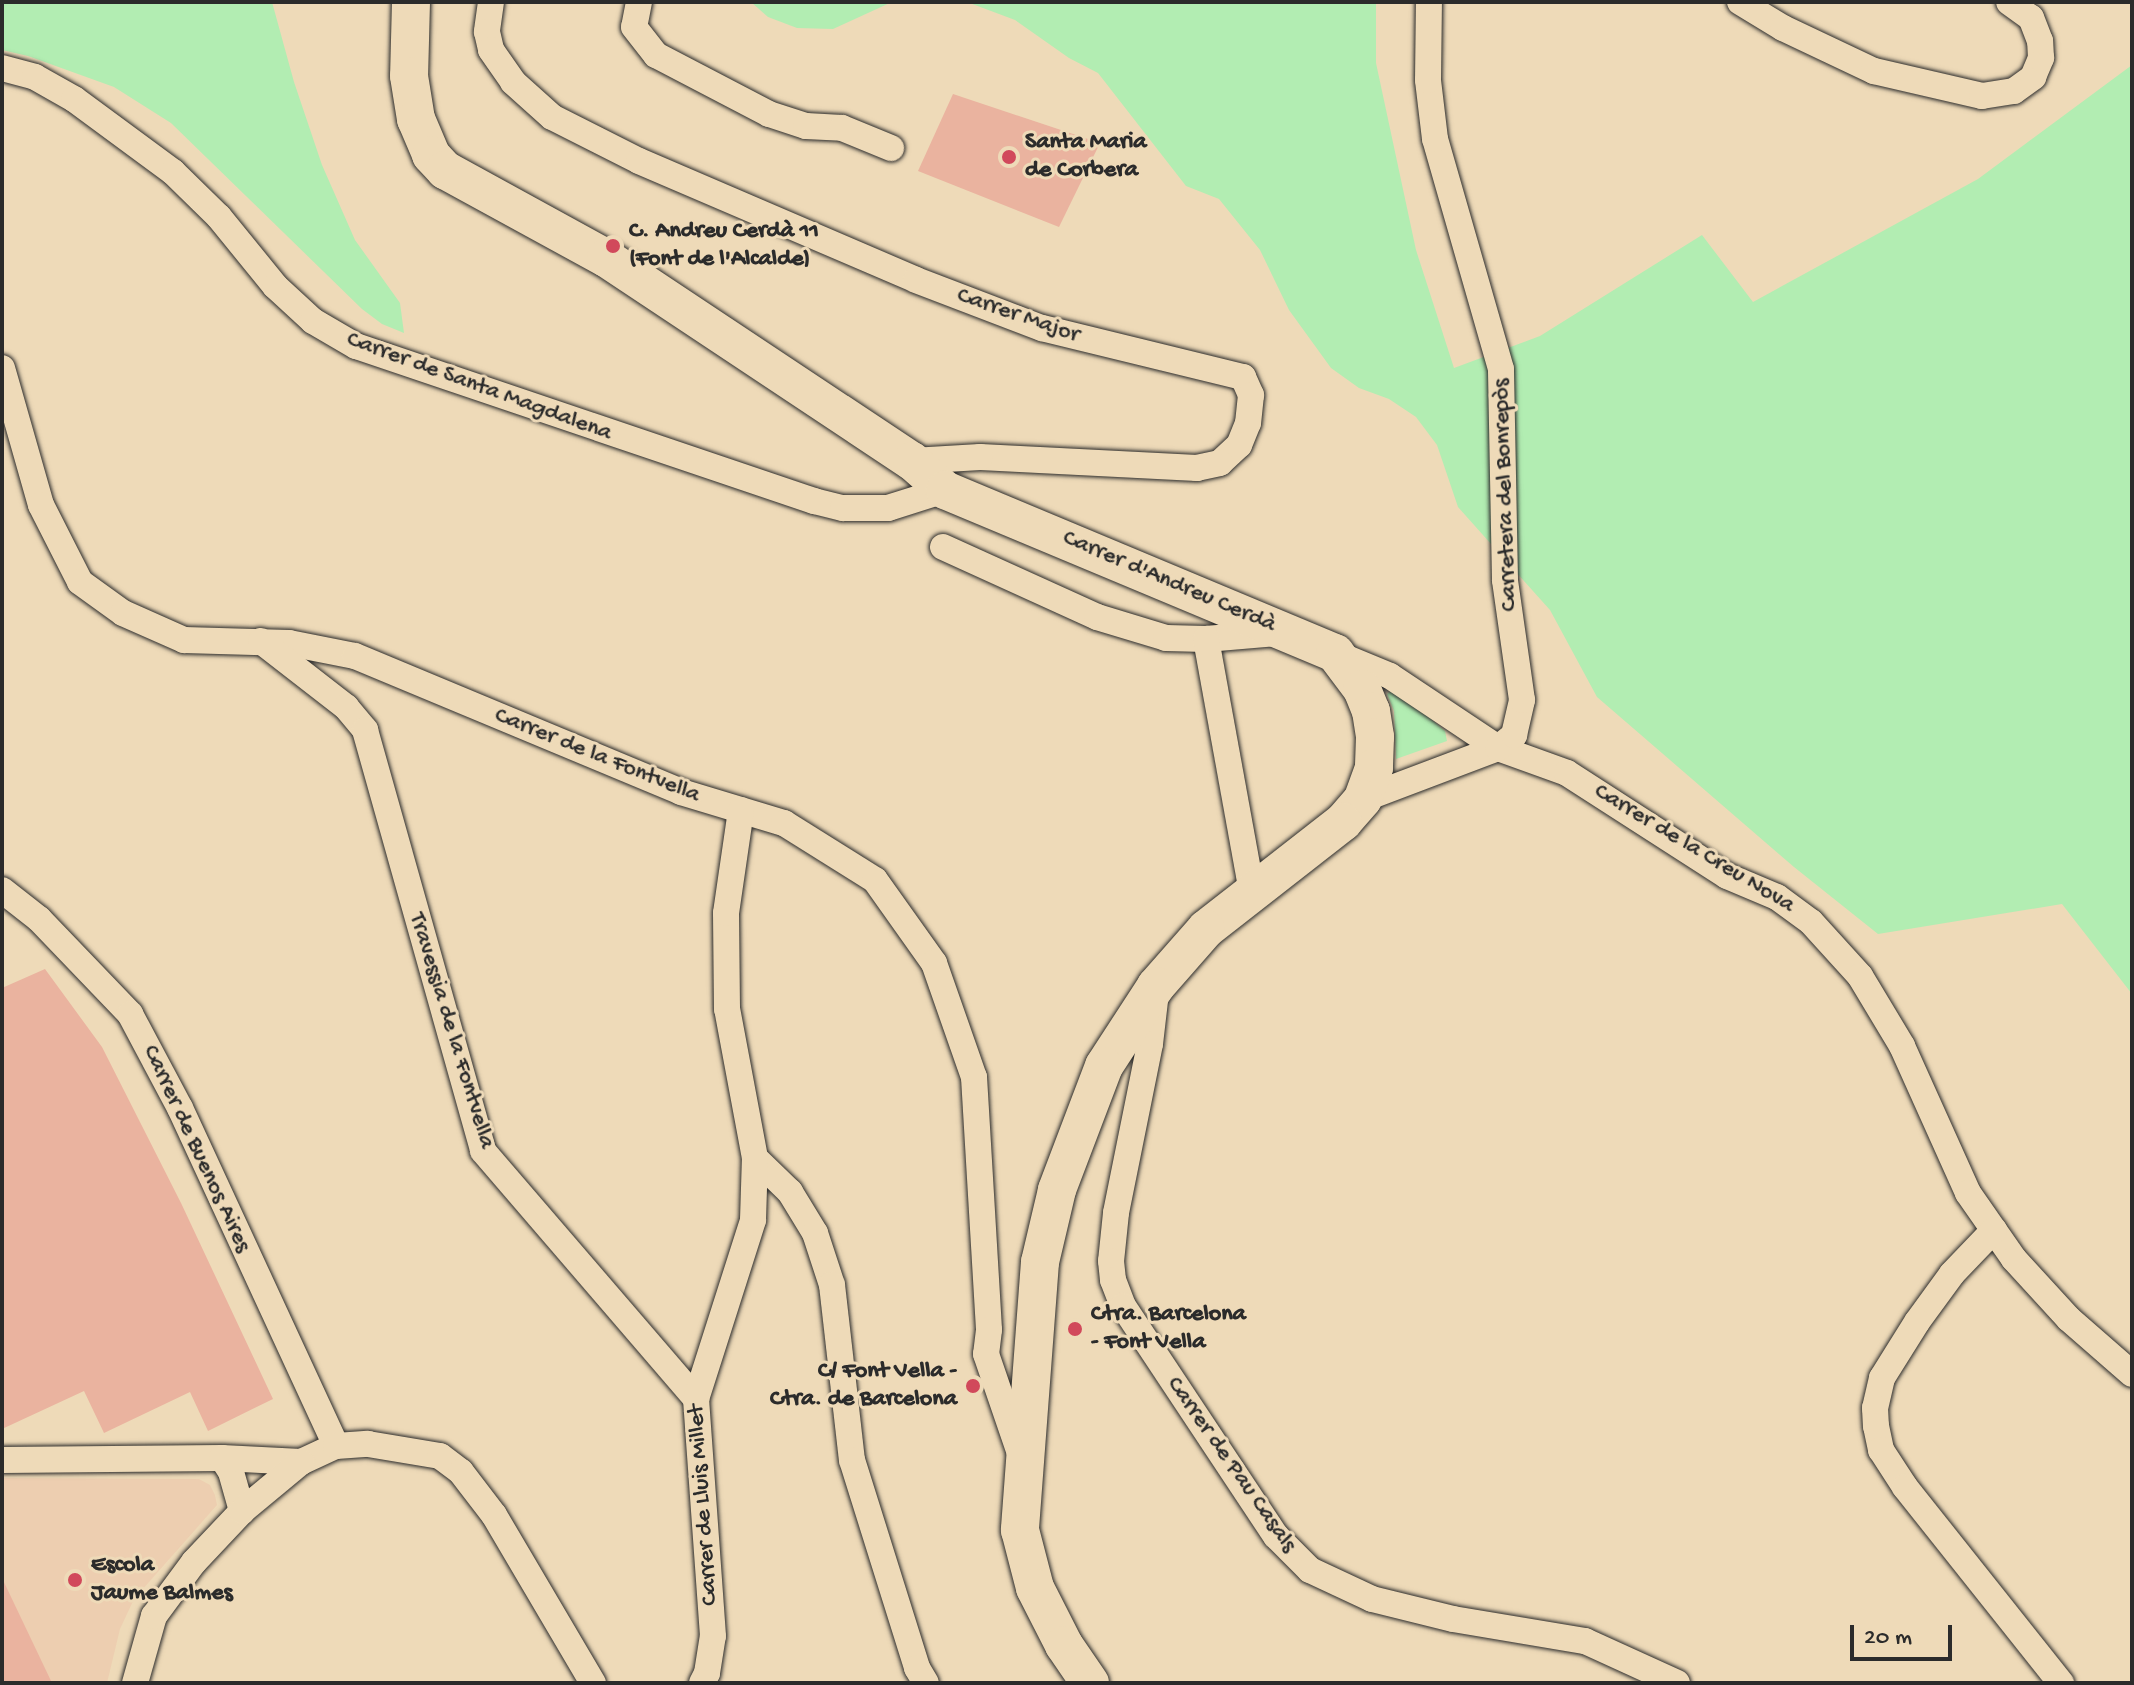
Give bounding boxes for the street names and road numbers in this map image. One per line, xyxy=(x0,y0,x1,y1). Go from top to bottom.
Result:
street label: Carrer Major xyxy=(953,282,1083,350)
street label: Carrer de Santa Magdalena xyxy=(342,326,616,448)
street label: Carretera del Bonrepòs xyxy=(1488,378,1524,612)
street label: Carrer d'Andreu Cerdà xyxy=(1058,524,1280,640)
street label: Carrer de la Fontvella xyxy=(490,702,704,810)
street label: Carrer de la Creu Nova xyxy=(1588,778,1800,920)
street label: Travessia de la Fontvella xyxy=(401,910,501,1152)
street label: Carrer de Buenos Aires xyxy=(135,1041,257,1257)
street label: Carrer de Pau Casals xyxy=(1160,1371,1302,1559)
street label: Carrer de Lluis Millet xyxy=(683,1403,725,1607)

